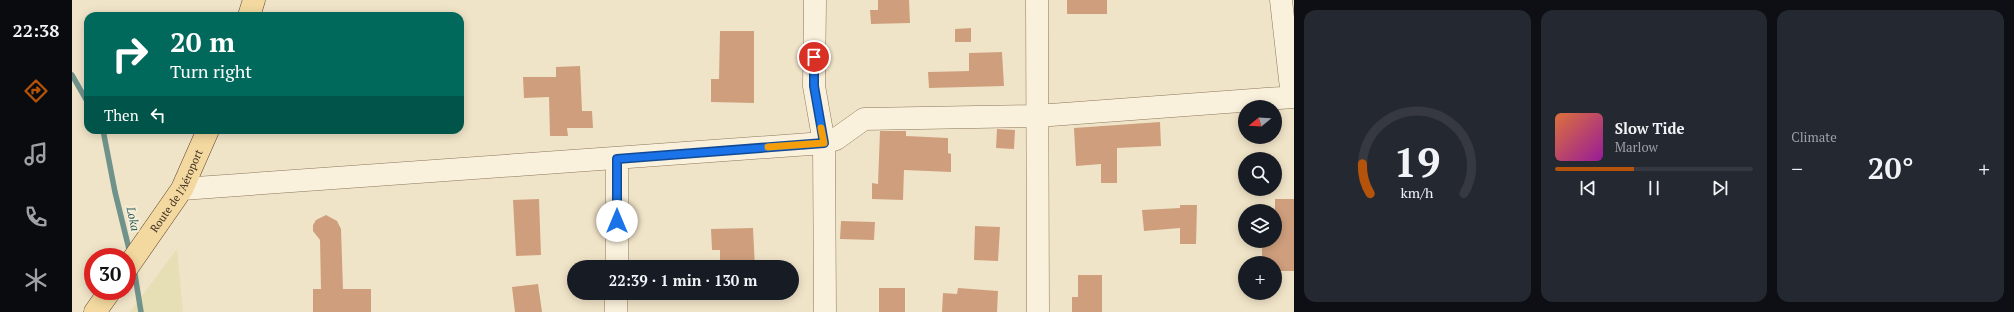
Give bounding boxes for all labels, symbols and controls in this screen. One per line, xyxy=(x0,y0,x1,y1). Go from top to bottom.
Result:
text: 22:38 xyxy=(13,18,59,42)
text: 20 m xyxy=(170,23,235,60)
icon: right xyxy=(104,28,156,80)
pin xyxy=(797,40,831,74)
icon: arrive xyxy=(803,46,825,68)
text: Turn right xyxy=(170,59,252,83)
icon: directions xyxy=(22,77,50,105)
north arrow xyxy=(1238,100,1282,144)
map controls xyxy=(1238,100,1282,300)
icon: left xyxy=(147,104,169,126)
text: Then xyxy=(104,105,139,125)
text: Slow Tide xyxy=(1615,118,1685,138)
text: Climate xyxy=(1791,128,1837,146)
text: 19 xyxy=(1394,134,1441,189)
text: Marlow xyxy=(1615,138,1658,156)
icon: music xyxy=(22,140,50,168)
street label: Route de l'Aéroport xyxy=(147,147,206,235)
text: 20° xyxy=(1868,148,1914,188)
button: search xyxy=(1238,152,1282,196)
text: − xyxy=(1791,154,1803,183)
text: + xyxy=(1978,154,1990,183)
icon: previous xyxy=(1577,177,1599,199)
icon: pause xyxy=(1643,177,1665,199)
icon: next xyxy=(1709,177,1731,199)
text: km/h xyxy=(1401,183,1434,202)
position arrow xyxy=(596,200,638,242)
icon: phone xyxy=(22,203,50,231)
water label: Loka xyxy=(123,204,143,232)
button: layers xyxy=(1238,204,1282,248)
speed limit sign: 30 xyxy=(84,248,136,300)
button: + xyxy=(1238,256,1282,300)
icon: climate xyxy=(22,266,50,294)
text: 22:39 · 1 min · 130 m xyxy=(609,270,757,290)

